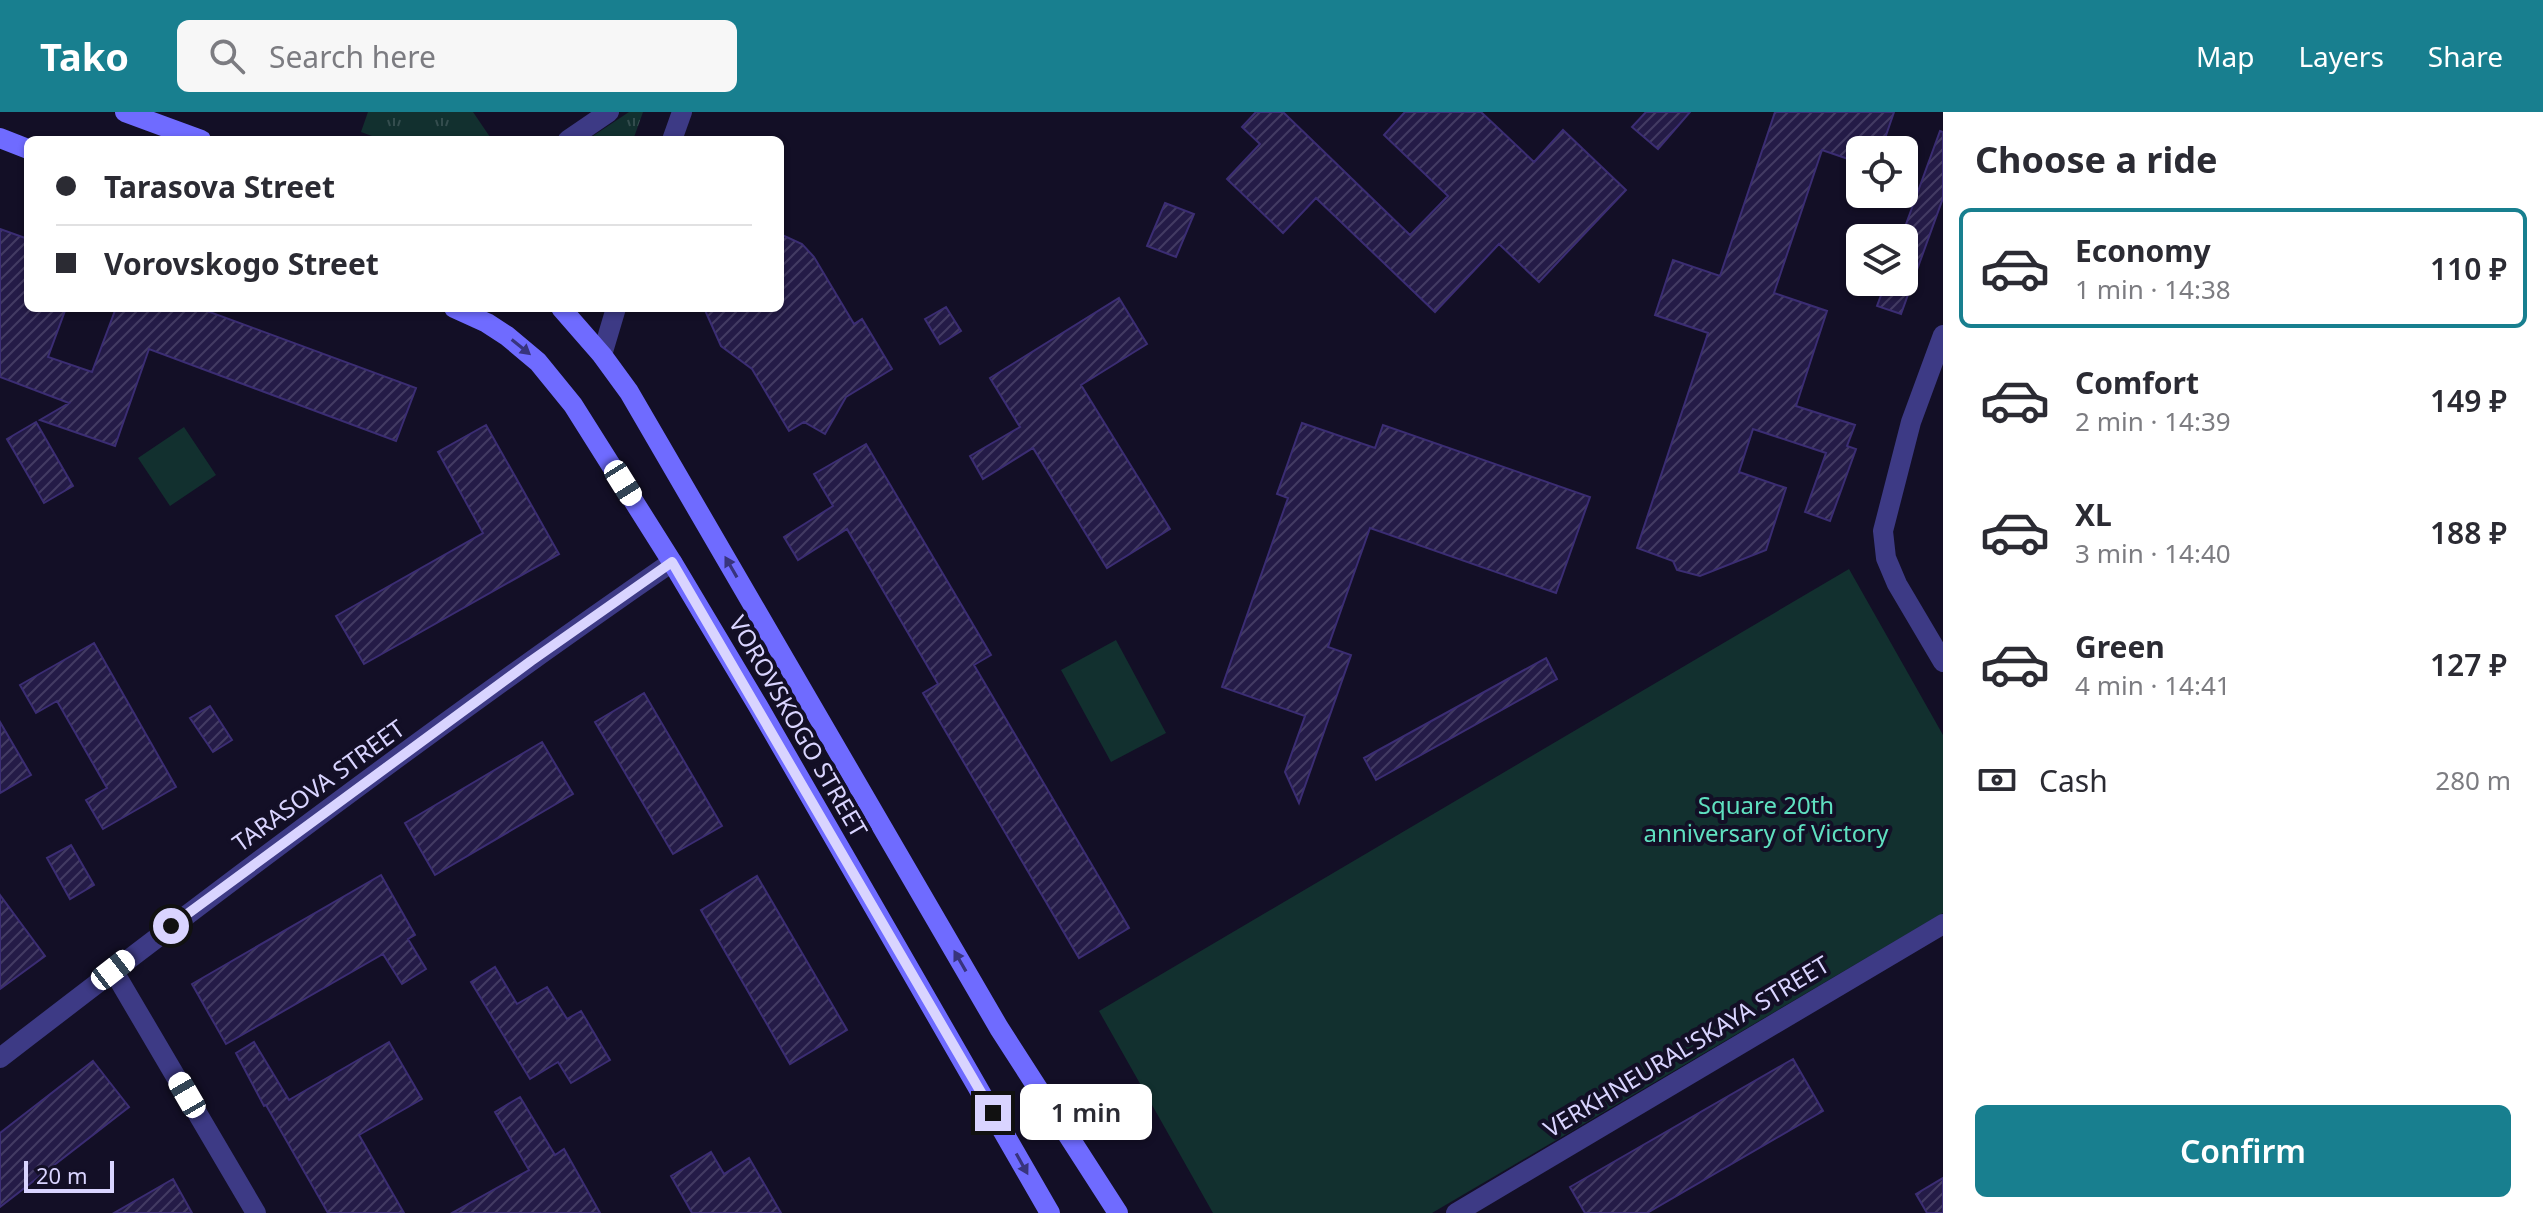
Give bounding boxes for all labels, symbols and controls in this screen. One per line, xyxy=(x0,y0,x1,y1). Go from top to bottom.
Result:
search box xyxy=(177,20,737,92)
text: Tako xyxy=(40,30,129,82)
icon: search xyxy=(205,34,249,78)
text: Search here xyxy=(269,36,436,77)
text: Map xyxy=(2196,37,2254,75)
text: Layers xyxy=(2298,37,2384,75)
text: Share xyxy=(2428,37,2503,75)
text: Choose a ride xyxy=(1975,135,2217,184)
map controls xyxy=(1846,136,1918,296)
button: locate xyxy=(1846,136,1918,208)
text: Tarasova Street xyxy=(104,166,335,207)
button: layers xyxy=(1846,224,1918,296)
text: Economy xyxy=(2075,230,2211,271)
icon: car xyxy=(1979,232,2051,304)
text: Vorovskogo Street xyxy=(104,243,379,284)
text: 110 ₽ xyxy=(2430,248,2507,289)
text: 1 min · 14:38 xyxy=(2075,271,2231,307)
one-way arrow xyxy=(511,339,531,355)
text: Comfort xyxy=(2075,362,2199,403)
icon: car xyxy=(1979,364,2051,436)
text: 149 ₽ xyxy=(2430,380,2507,421)
text: 2 min · 14:39 xyxy=(2075,403,2231,439)
car xyxy=(600,456,646,510)
text: XL xyxy=(2075,494,2112,535)
icon: car xyxy=(1979,496,2051,568)
text: 188 ₽ xyxy=(2430,512,2507,553)
text: 3 min · 14:40 xyxy=(2075,535,2231,571)
one-way arrow xyxy=(724,556,738,578)
street label: VOROVSKOGO STREET xyxy=(722,609,876,843)
text: Green xyxy=(2075,626,2165,667)
icon: car xyxy=(1979,628,2051,700)
text: 127 ₽ xyxy=(2430,644,2507,685)
text: 4 min · 14:41 xyxy=(2075,667,2231,703)
street label: TARASOVA STREET xyxy=(225,711,411,859)
icon: cash xyxy=(1975,758,2019,802)
text: Cash xyxy=(2039,760,2108,801)
text: 280 m xyxy=(2435,762,2511,798)
park label: Square 20th anniversary of Victory xyxy=(1644,788,1889,849)
route start xyxy=(153,908,189,944)
car xyxy=(87,946,139,994)
street label: VERKHNEURAL'SKAYA STREET xyxy=(1537,947,1836,1145)
one-way arrow xyxy=(953,950,967,972)
car xyxy=(165,1068,209,1122)
callout: 1 min xyxy=(1021,1085,1153,1141)
text: 1 min xyxy=(1051,1094,1121,1130)
route end xyxy=(975,1095,1011,1131)
button: Confirm xyxy=(1975,1105,2511,1197)
one-way arrow xyxy=(1015,1153,1029,1175)
scale bar xyxy=(24,1157,114,1193)
text: 20 m xyxy=(36,1160,87,1190)

